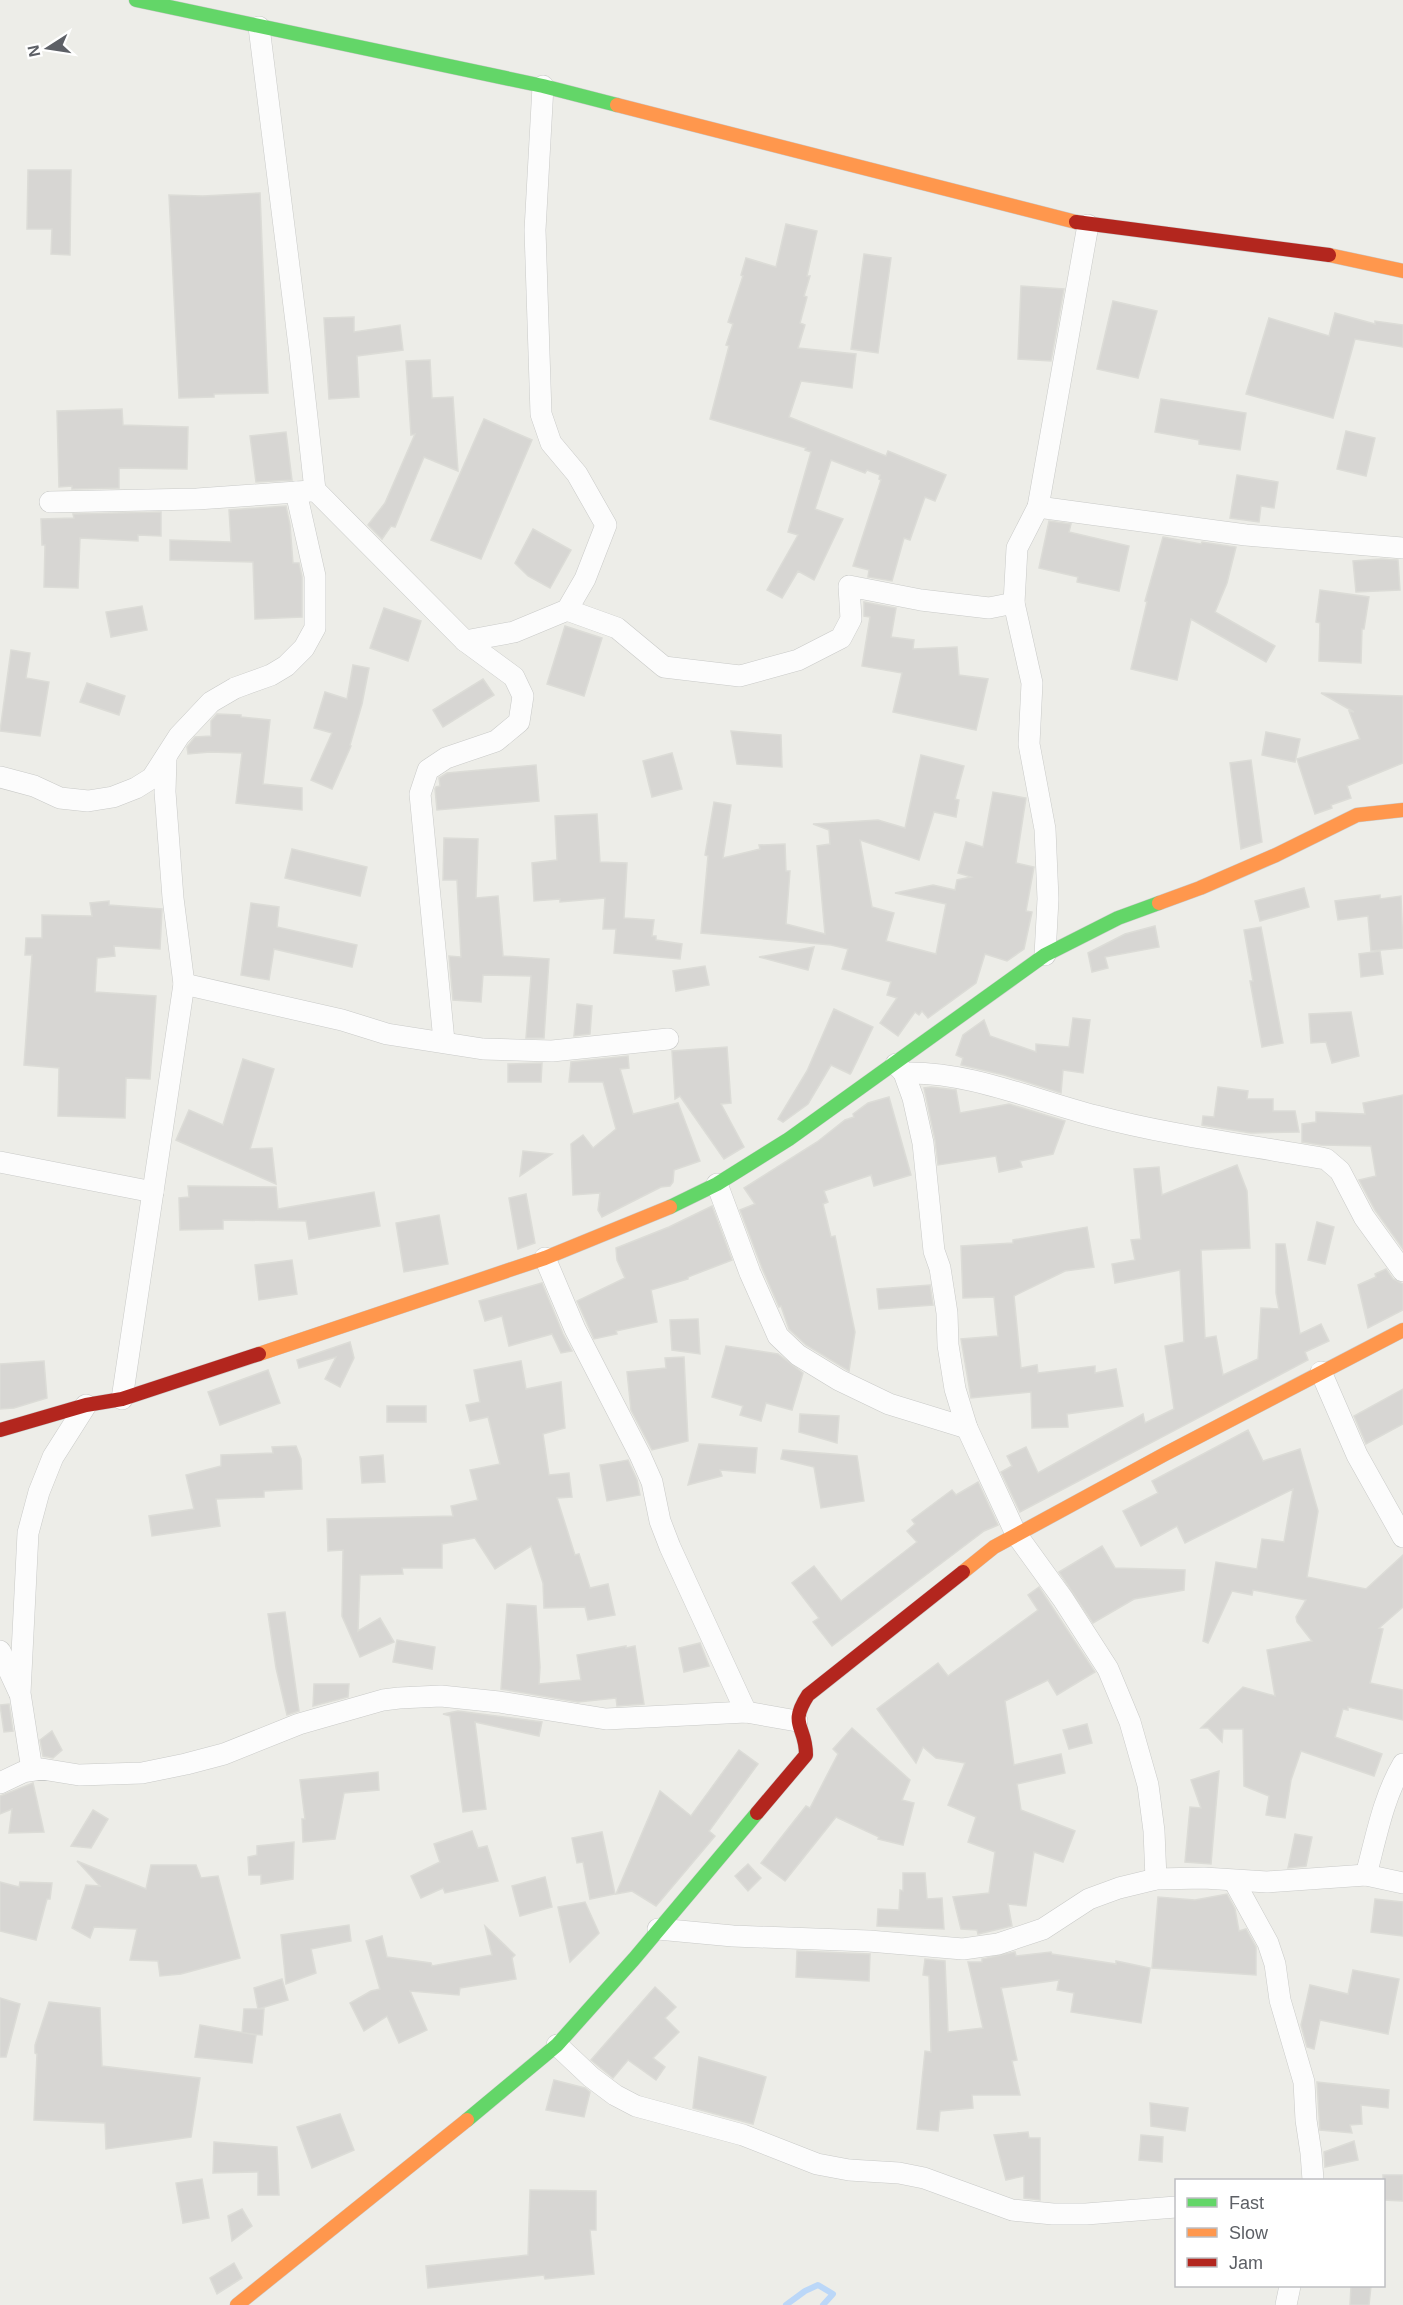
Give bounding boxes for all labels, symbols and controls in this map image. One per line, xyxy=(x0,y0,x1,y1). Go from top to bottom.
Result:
north arrow xyxy=(18,18,78,78)
text: N xyxy=(24,44,43,58)
legend xyxy=(1175,2179,1385,2287)
text: Fast xyxy=(1229,2193,1264,2213)
text: Slow xyxy=(1229,2223,1269,2243)
text: Jam xyxy=(1229,2253,1263,2273)

